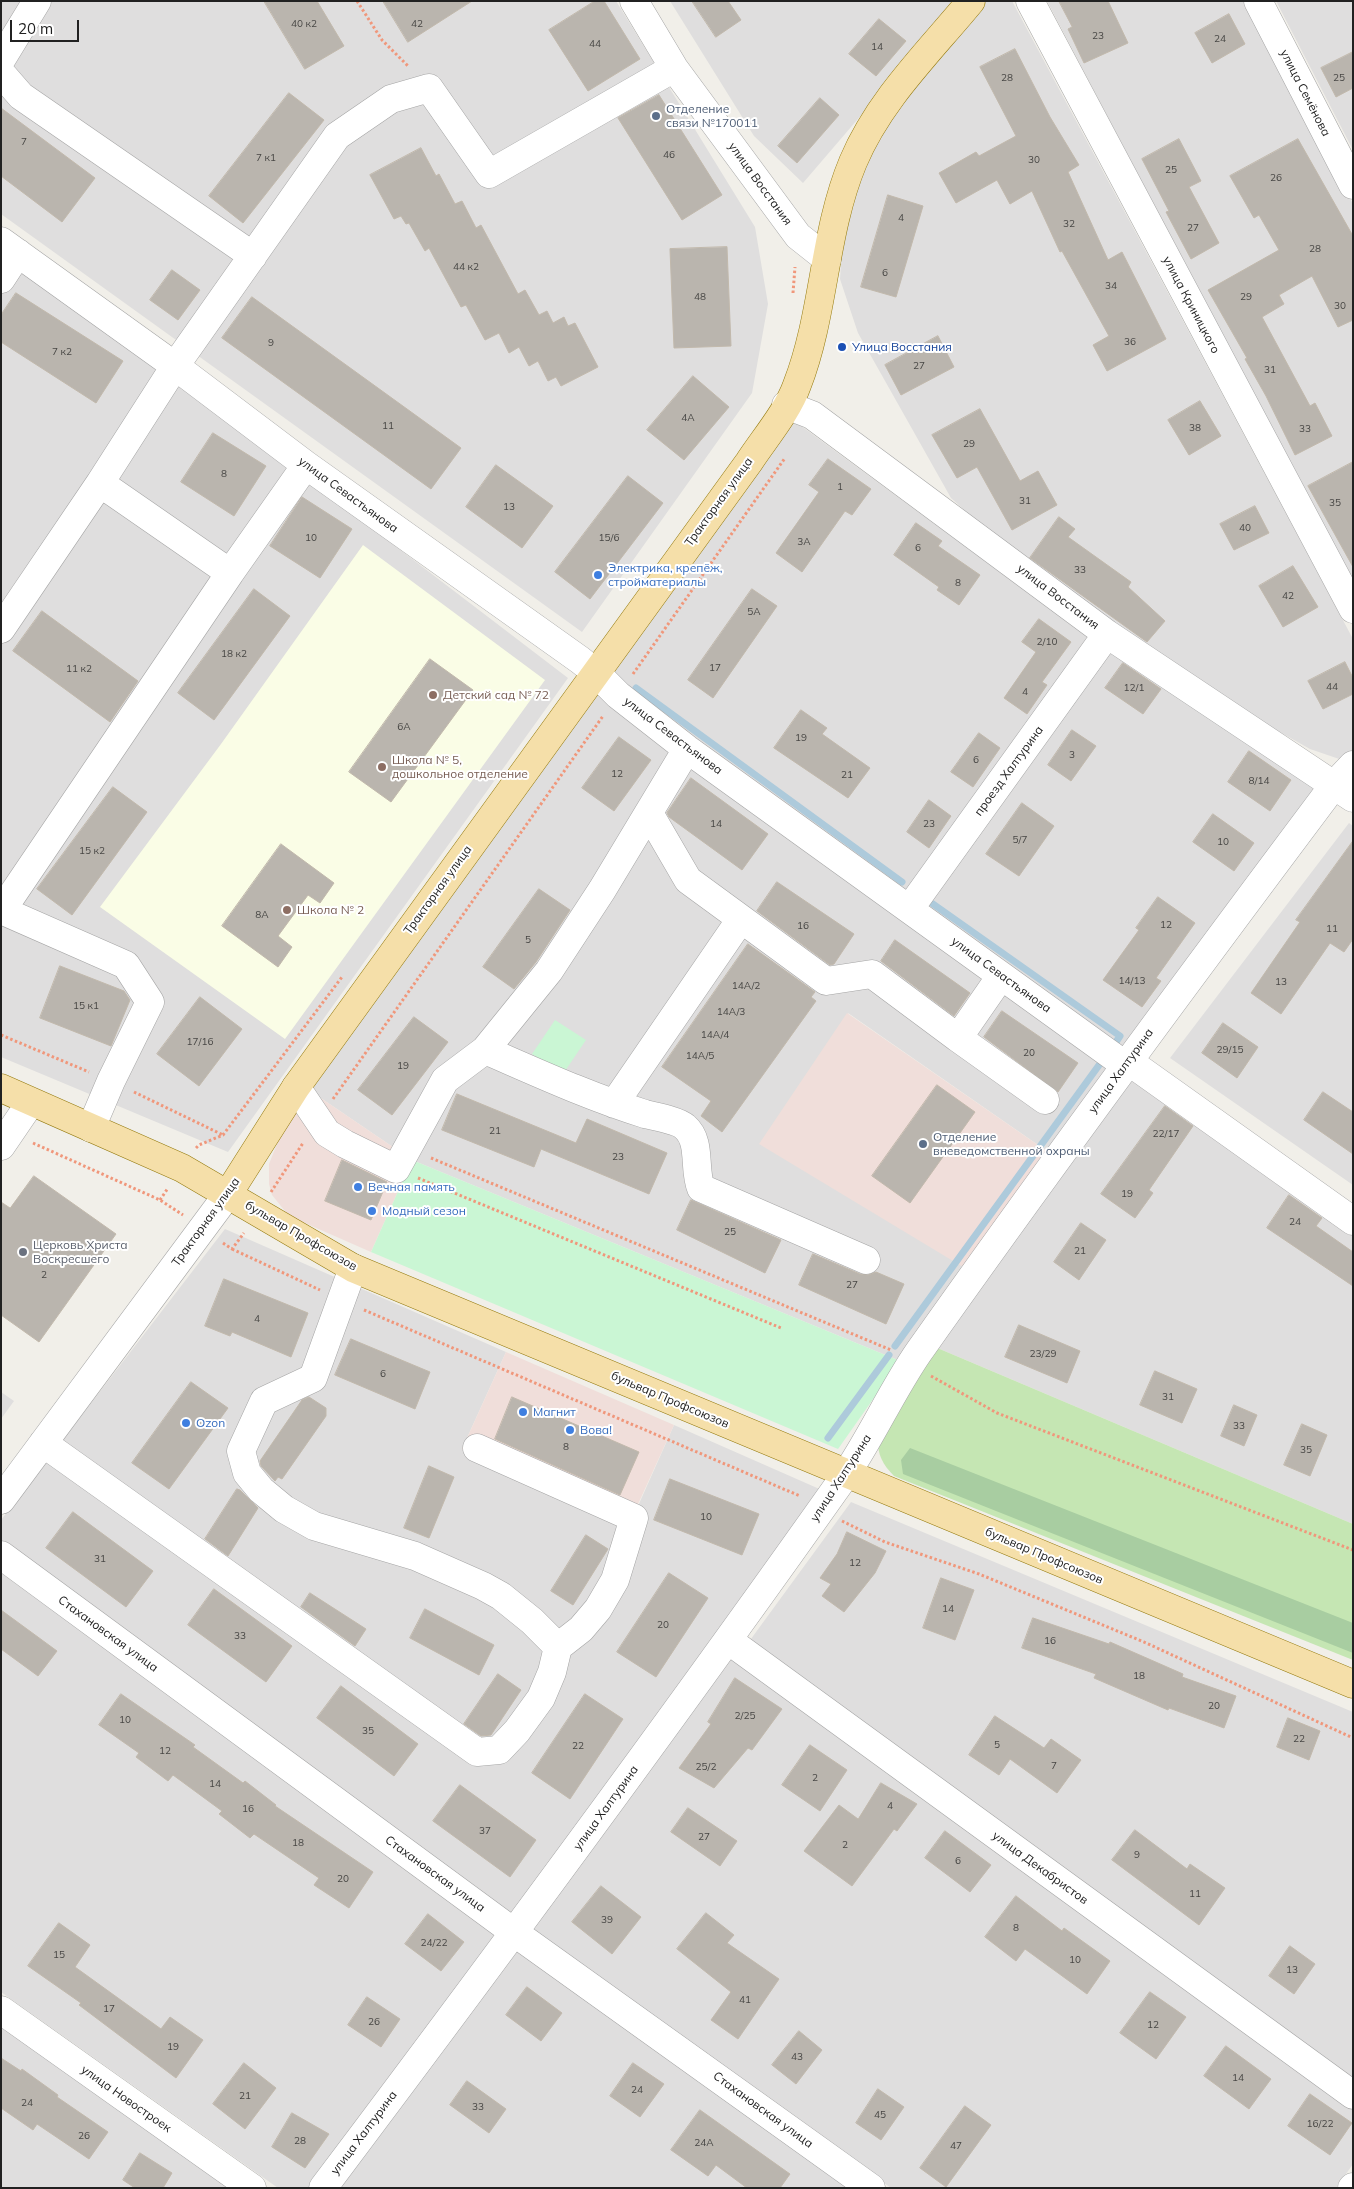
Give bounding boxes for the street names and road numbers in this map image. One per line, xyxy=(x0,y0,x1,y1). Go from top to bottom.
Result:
street label: улица Семёнова xyxy=(1277,47,1333,139)
street label: улица Восстания xyxy=(725,140,795,228)
street label: улица Криницкого xyxy=(1159,254,1223,356)
street label: улица Севастьянова xyxy=(295,454,401,536)
street label: Тракторная улица xyxy=(682,455,756,549)
street label: улица Восстания xyxy=(1014,561,1102,633)
street label: улица Севастьянова xyxy=(621,694,725,778)
street label: проезд Халтурина xyxy=(971,723,1047,819)
street label: Тракторная улица xyxy=(401,843,475,937)
street label: улица Севастьянова xyxy=(948,934,1054,1016)
street label: улица Халтурина xyxy=(1085,1026,1157,1116)
street label: Тракторная улица xyxy=(169,1175,243,1269)
street label: бульвар Профсоюзов xyxy=(243,1198,359,1274)
street label: бульвар Профсоюзов xyxy=(609,1369,731,1431)
street label: улица Халтурина xyxy=(807,1432,875,1524)
street label: бульвар Профсоюзов xyxy=(983,1525,1105,1587)
street label: Стахановская улица xyxy=(55,1593,161,1675)
street label: улица Халтурина xyxy=(570,1763,642,1853)
street label: улица Декабристов xyxy=(989,1828,1091,1908)
street label: Стахановская улица xyxy=(382,1833,488,1915)
street label: улица Новостроек xyxy=(78,2062,174,2136)
street label: Стахановская улица xyxy=(710,2069,816,2151)
street label: улица Халтурина xyxy=(328,2088,400,2178)

